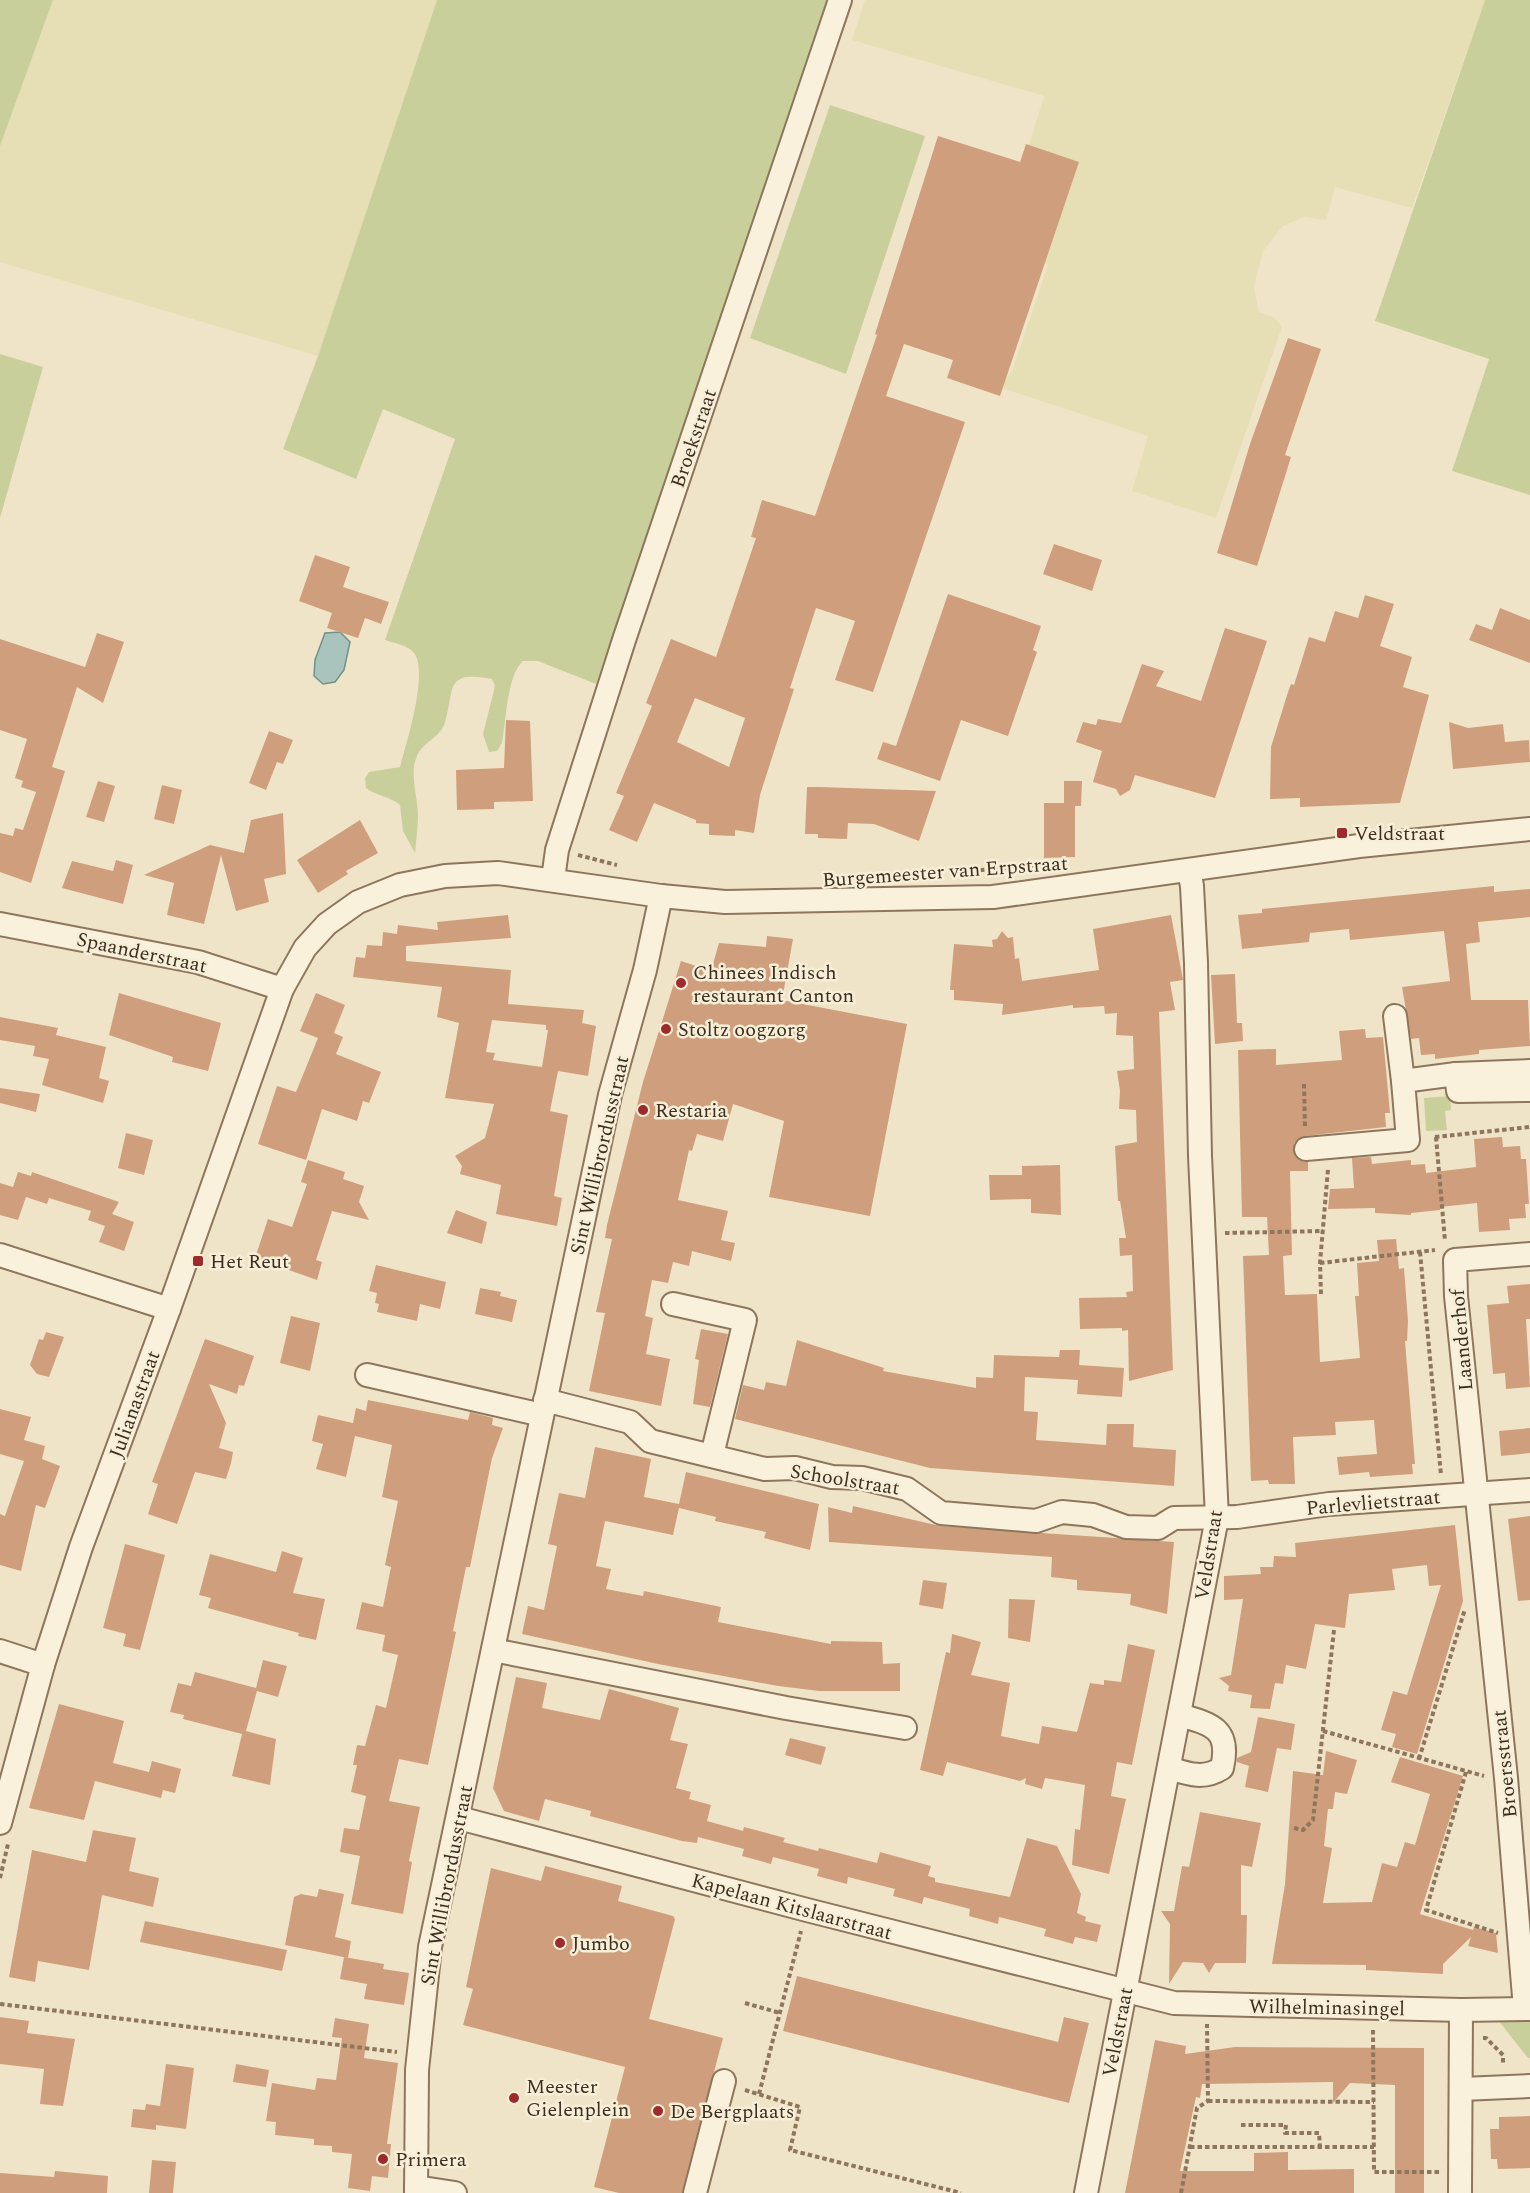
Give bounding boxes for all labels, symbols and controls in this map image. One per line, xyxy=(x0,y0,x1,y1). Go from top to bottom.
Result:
street label: Broekstraat xyxy=(663,385,725,492)
place label: Veldstraat xyxy=(1354,819,1445,849)
marker: Veldstraat xyxy=(1335,826,1349,840)
street label: Burgemeester van Erpstraat xyxy=(821,848,1069,896)
street label: Spaanderstraat xyxy=(74,925,210,981)
place label: Chinees Indisch restaurant Canton xyxy=(693,958,854,1011)
marker: Chinees Indisch restaurant Canton xyxy=(674,976,688,990)
place label: Stoltz oogzorg xyxy=(678,1015,806,1045)
marker: Stoltz oogzorg xyxy=(659,1022,673,1036)
street label: Sint Willibrordusstraat xyxy=(562,1053,637,1258)
place label: Restaria xyxy=(655,1096,727,1126)
marker: Restaria xyxy=(636,1103,650,1117)
place label: Het Reut xyxy=(210,1247,289,1277)
marker: Het Reut xyxy=(191,1254,205,1268)
street label: Laanderhof xyxy=(1442,1286,1481,1392)
street label: Julianastraat xyxy=(102,1346,168,1462)
street label: Schoolstraat xyxy=(788,1457,902,1503)
street label: Parlevlietstraat xyxy=(1305,1482,1441,1524)
street label: Veldstraat xyxy=(1187,1508,1231,1602)
street label: Broersstraat xyxy=(1484,1708,1526,1819)
street label: Sint Willibrordusstraat xyxy=(413,1782,481,1988)
street label: Kapelaan Kitslaarstraat xyxy=(688,1866,896,1948)
place label: Jumbo xyxy=(572,1929,630,1959)
marker: Jumbo xyxy=(553,1936,567,1950)
street label: Veldstraat xyxy=(1095,1985,1141,2080)
street label: Wilhelminasingel xyxy=(1249,1992,1405,2024)
place label: Meester Gielenplein xyxy=(526,2072,629,2125)
marker: Meester Gielenplein xyxy=(507,2091,521,2105)
place label: De Bergplaats xyxy=(670,2097,794,2127)
marker: De Bergplaats xyxy=(651,2104,665,2118)
place label: Primera xyxy=(395,2145,467,2175)
marker: Primera xyxy=(376,2152,390,2166)

